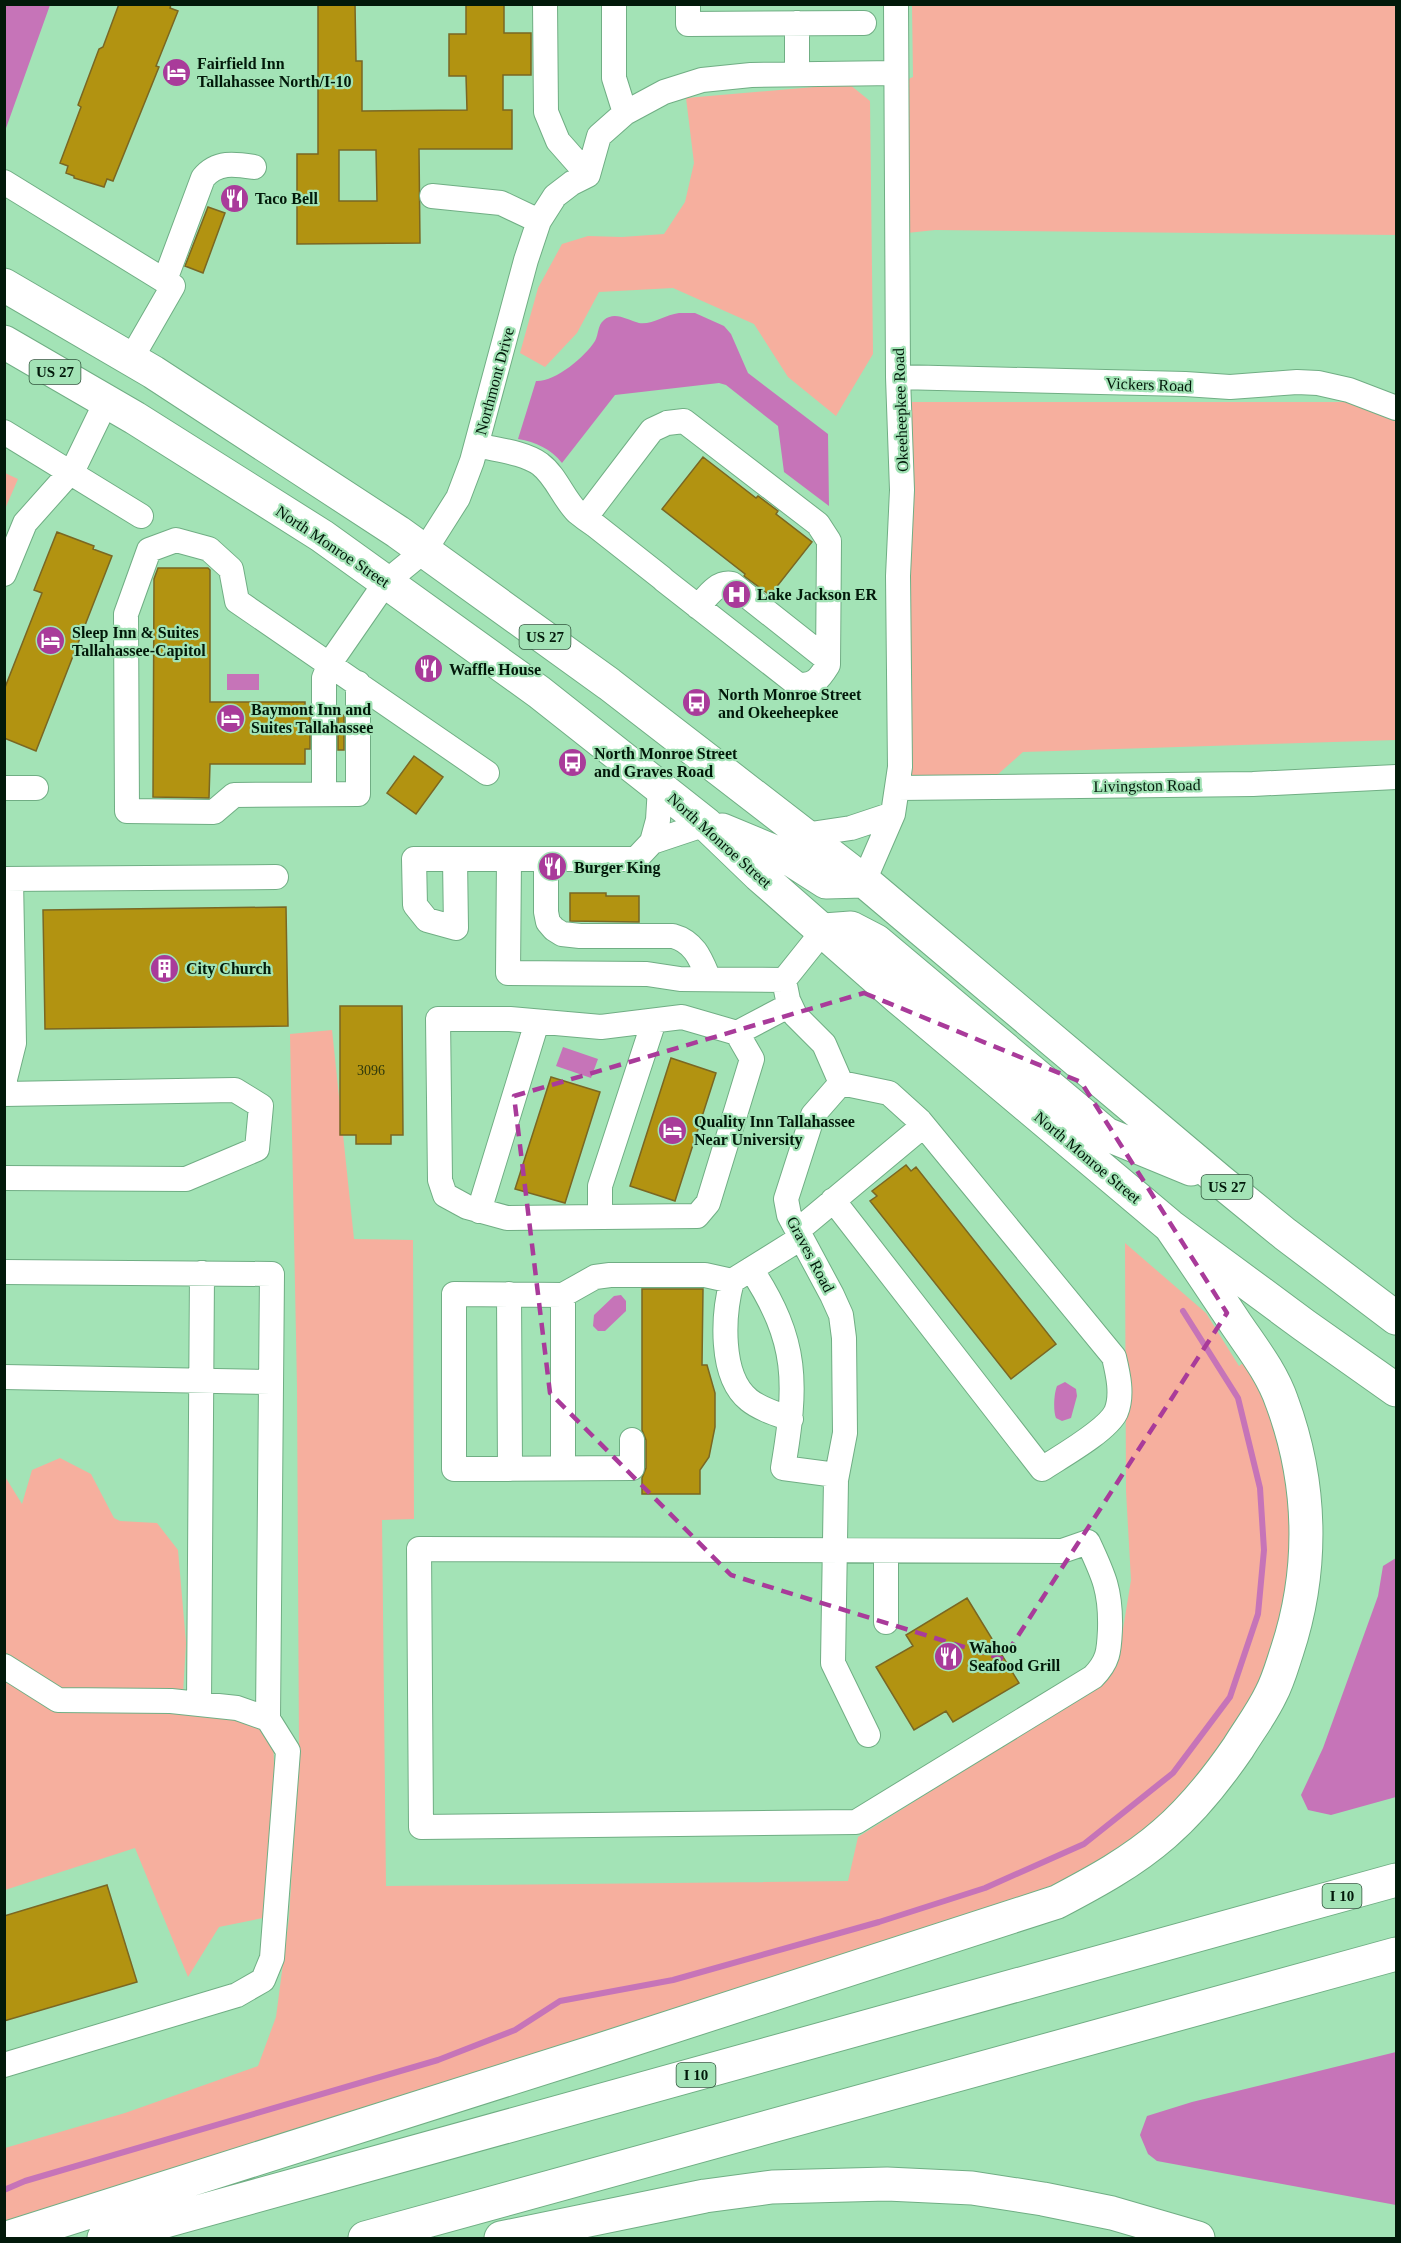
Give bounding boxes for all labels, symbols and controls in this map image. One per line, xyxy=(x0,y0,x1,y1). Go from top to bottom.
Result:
place label: Fairfield Inn Tallahassee North/I-10 xyxy=(197,55,352,90)
hotel icon: Fairfield Inn Tallahassee North/I-10 xyxy=(160,56,192,88)
restaurant icon: Taco Bell xyxy=(218,182,250,214)
place label: Taco Bell xyxy=(255,190,319,207)
street label: Northmont Drive xyxy=(472,325,517,437)
street label: Okeeheepkee Road xyxy=(890,348,912,472)
road number: US 27 xyxy=(29,360,80,384)
street label: Vickers Road xyxy=(1105,374,1193,395)
street label: North Monroe Street xyxy=(273,502,393,591)
hospital icon: Lake Jackson ER xyxy=(720,578,752,610)
place label: Lake Jackson ER xyxy=(757,586,877,603)
place label: Sleep Inn & Suites Tallahassee-Capitol xyxy=(72,624,206,660)
hotel icon: Sleep Inn & Suites Tallahassee-Capitol xyxy=(35,625,67,657)
road number: US 27 xyxy=(520,625,570,649)
restaurant icon: Waffle House xyxy=(412,653,444,685)
place label: Waffle House xyxy=(449,661,541,678)
place label: North Monroe Street and Okeeheepkee xyxy=(718,686,862,722)
bus stop icon: North Monroe Street and Okeeheepkee xyxy=(681,687,713,719)
place label: Baymont Inn and Suites Tallahassee xyxy=(251,701,373,736)
hotel icon: Baymont Inn and Suites Tallahassee xyxy=(214,702,246,734)
place label: North Monroe Street and Graves Road xyxy=(594,745,738,780)
bus stop icon: North Monroe Street and Graves Road xyxy=(557,746,589,778)
street label: Livingston Road xyxy=(1093,776,1201,796)
street label: North Monroe Street xyxy=(664,789,775,892)
restaurant icon: Burger King xyxy=(537,851,569,883)
place label: Burger King xyxy=(574,859,660,877)
building icon: City Church xyxy=(149,952,181,984)
place label: City Church xyxy=(186,960,272,978)
house number: 3096 xyxy=(357,1063,385,1078)
street label: North Monroe Street xyxy=(1031,1108,1145,1207)
place label: Quality Inn Tallahassee Near University xyxy=(694,1113,855,1149)
hotel icon: Quality Inn Tallahassee Near University xyxy=(657,1114,689,1146)
road number: US 27 xyxy=(1202,1175,1252,1199)
street label: Graves Road xyxy=(784,1214,838,1295)
place label: Wahoo Seafood Grill xyxy=(969,1639,1061,1674)
restaurant icon: Wahoo Seafood Grill xyxy=(932,1640,964,1672)
road number: I 10 xyxy=(1322,1884,1362,1908)
road number: I 10 xyxy=(676,2063,716,2087)

